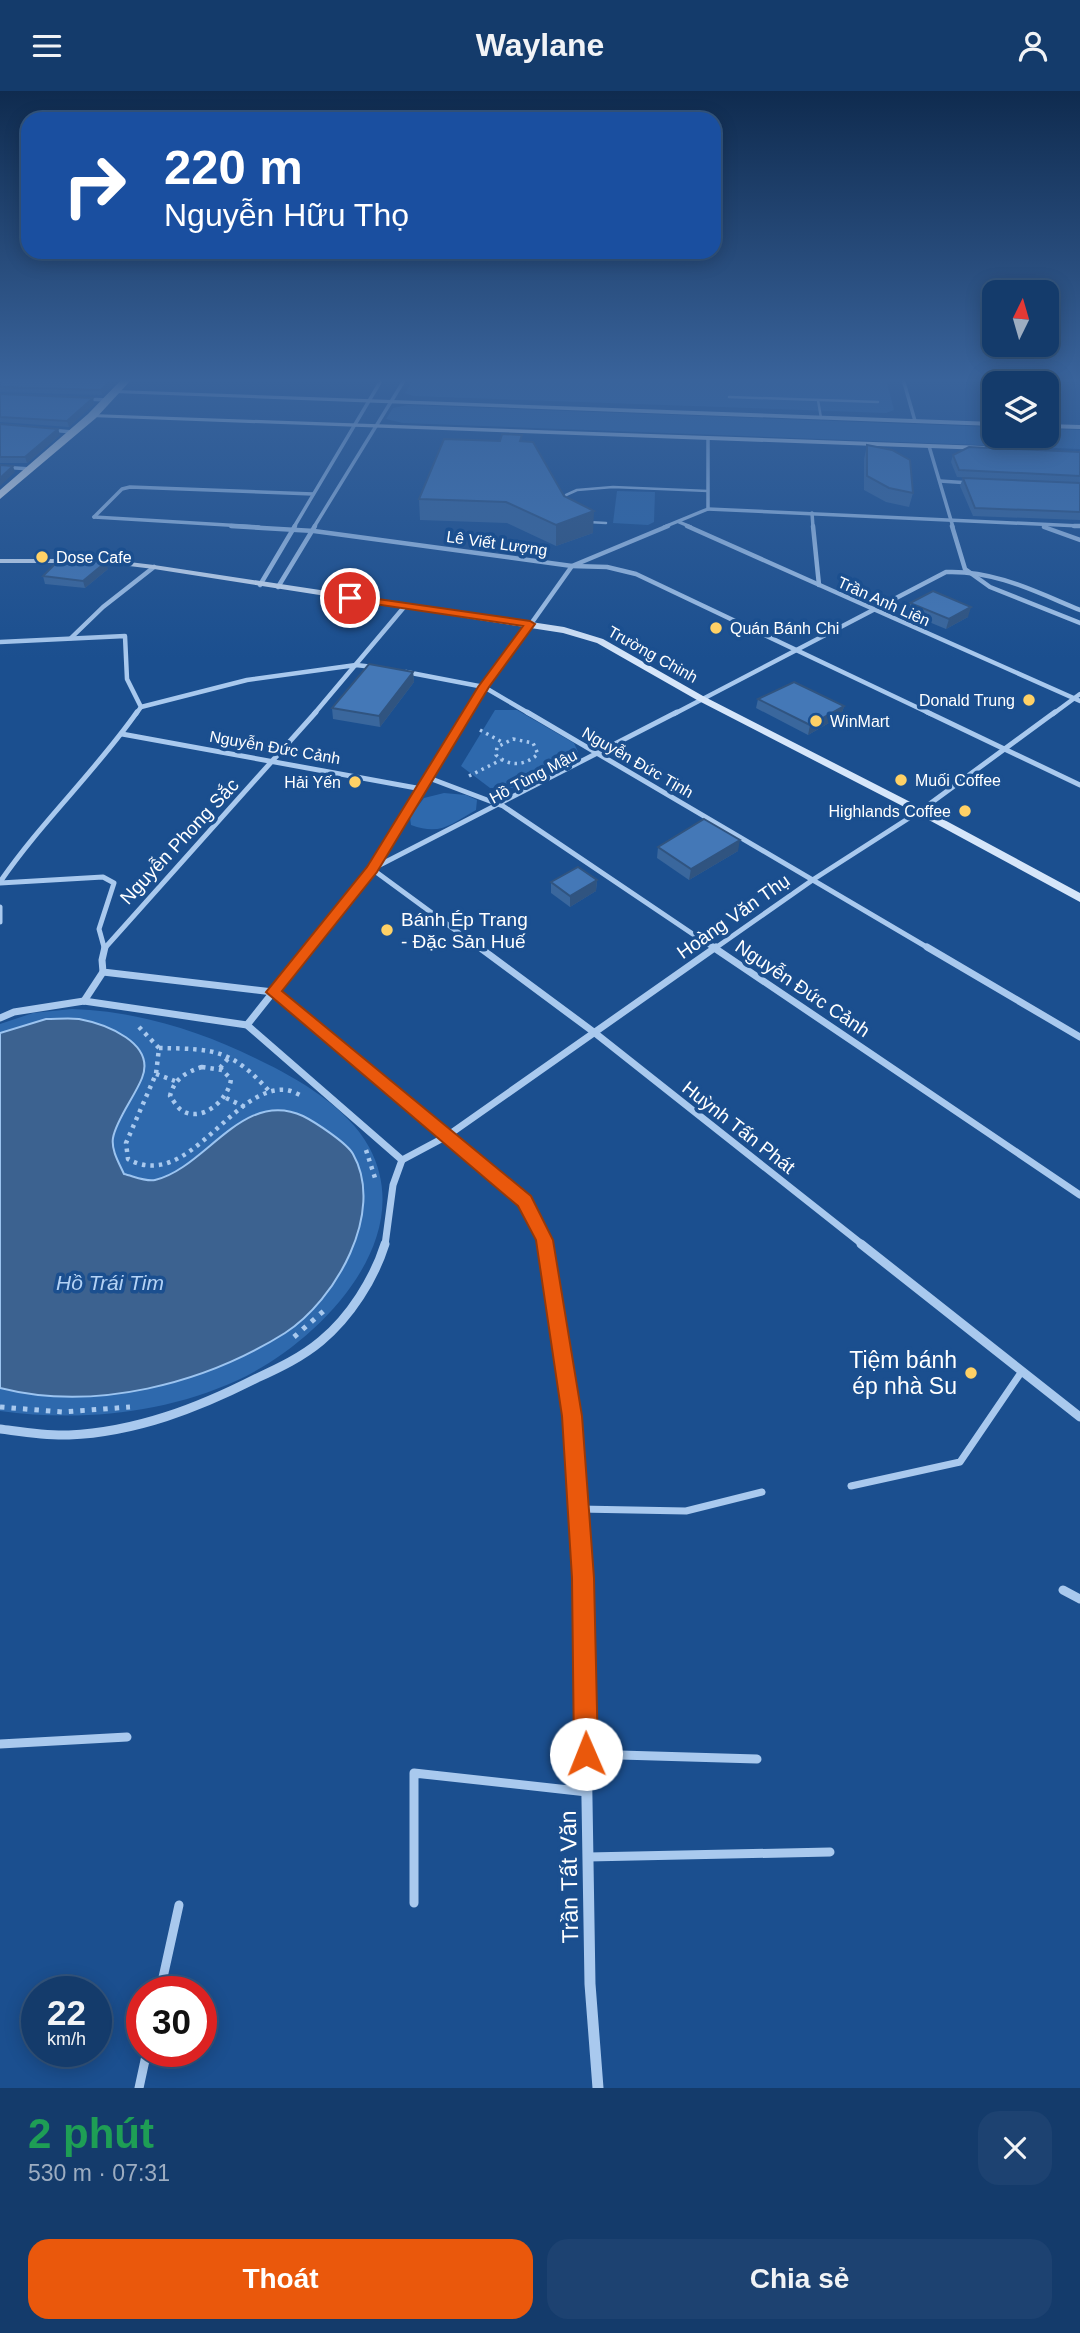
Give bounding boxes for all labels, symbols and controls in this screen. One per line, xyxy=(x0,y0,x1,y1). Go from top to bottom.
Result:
icon: menu xyxy=(28,27,66,65)
text: Waylane xyxy=(476,27,604,63)
icon: person xyxy=(1014,27,1052,65)
icon: right xyxy=(49,140,140,231)
text: 220 m xyxy=(164,140,303,194)
text: Nguyễn Hữu Thọ xyxy=(164,197,409,233)
north arrow xyxy=(982,280,1059,357)
map controls xyxy=(982,280,1059,448)
button: layers xyxy=(982,371,1059,448)
street label: Lê Viết Lượng xyxy=(445,528,549,559)
marker: Dose Cafe xyxy=(34,549,50,565)
place label: Dose Cafe xyxy=(56,549,132,566)
pin xyxy=(320,568,380,628)
street label: Trần Anh Liên xyxy=(835,574,932,629)
icon: arrive xyxy=(331,579,369,617)
marker: Quán Bánh Chi xyxy=(708,620,724,636)
place label: Quán Bánh Chi xyxy=(730,620,839,637)
street label: Trường Chinh xyxy=(605,623,701,686)
place label: Donald Trung xyxy=(919,692,1015,709)
marker: Donald Trung xyxy=(1021,692,1037,708)
marker: WinMart xyxy=(808,713,824,729)
place label: WinMart xyxy=(830,713,890,730)
street label: Nguyễn Đức Tịnh xyxy=(579,723,697,801)
street label: Nguyễn Đức Cảnh xyxy=(208,727,342,767)
street label: Hồ Tùng Mậu xyxy=(487,746,580,807)
marker: Muối Coffee xyxy=(893,772,909,788)
place label: Muối Coffee xyxy=(915,772,1001,789)
street label: Nguyễn Phong Sắc xyxy=(116,774,243,908)
place label: Hải Yến xyxy=(284,774,341,791)
marker: Hải Yến xyxy=(347,774,363,790)
place label: Highlands Coffee xyxy=(829,803,951,820)
marker: Highlands Coffee xyxy=(957,803,973,819)
street label: Hoàng Văn Thụ xyxy=(673,870,794,963)
place label: Bánh Ép Trang - Đặc Sản Huế xyxy=(401,909,528,952)
marker: Bánh Ép Trang - Đặc Sản Huế xyxy=(379,922,395,938)
street label: Nguyễn Đức Cảnh xyxy=(732,936,874,1041)
street label: Huỳnh Tấn Phát xyxy=(678,1077,800,1178)
water label: Hồ Trái Tim xyxy=(56,1271,164,1294)
place label: Tiệm bánh ép nhà Su xyxy=(849,1347,957,1399)
marker: Tiệm bánh ép nhà Su xyxy=(963,1365,979,1381)
position arrow xyxy=(549,1717,623,1791)
street label: Trần Tất Văn xyxy=(555,1810,583,1944)
speed limit sign: 30 xyxy=(126,1976,217,2067)
text: 22 xyxy=(47,1993,86,2032)
text: km/h xyxy=(47,2029,86,2049)
text: 2 phút xyxy=(28,2110,154,2157)
button: close xyxy=(978,2111,1052,2185)
text: 530 m · 07:31 xyxy=(28,2160,170,2186)
button: Thoát xyxy=(28,2239,533,2319)
button: Chia sẻ xyxy=(547,2239,1052,2319)

